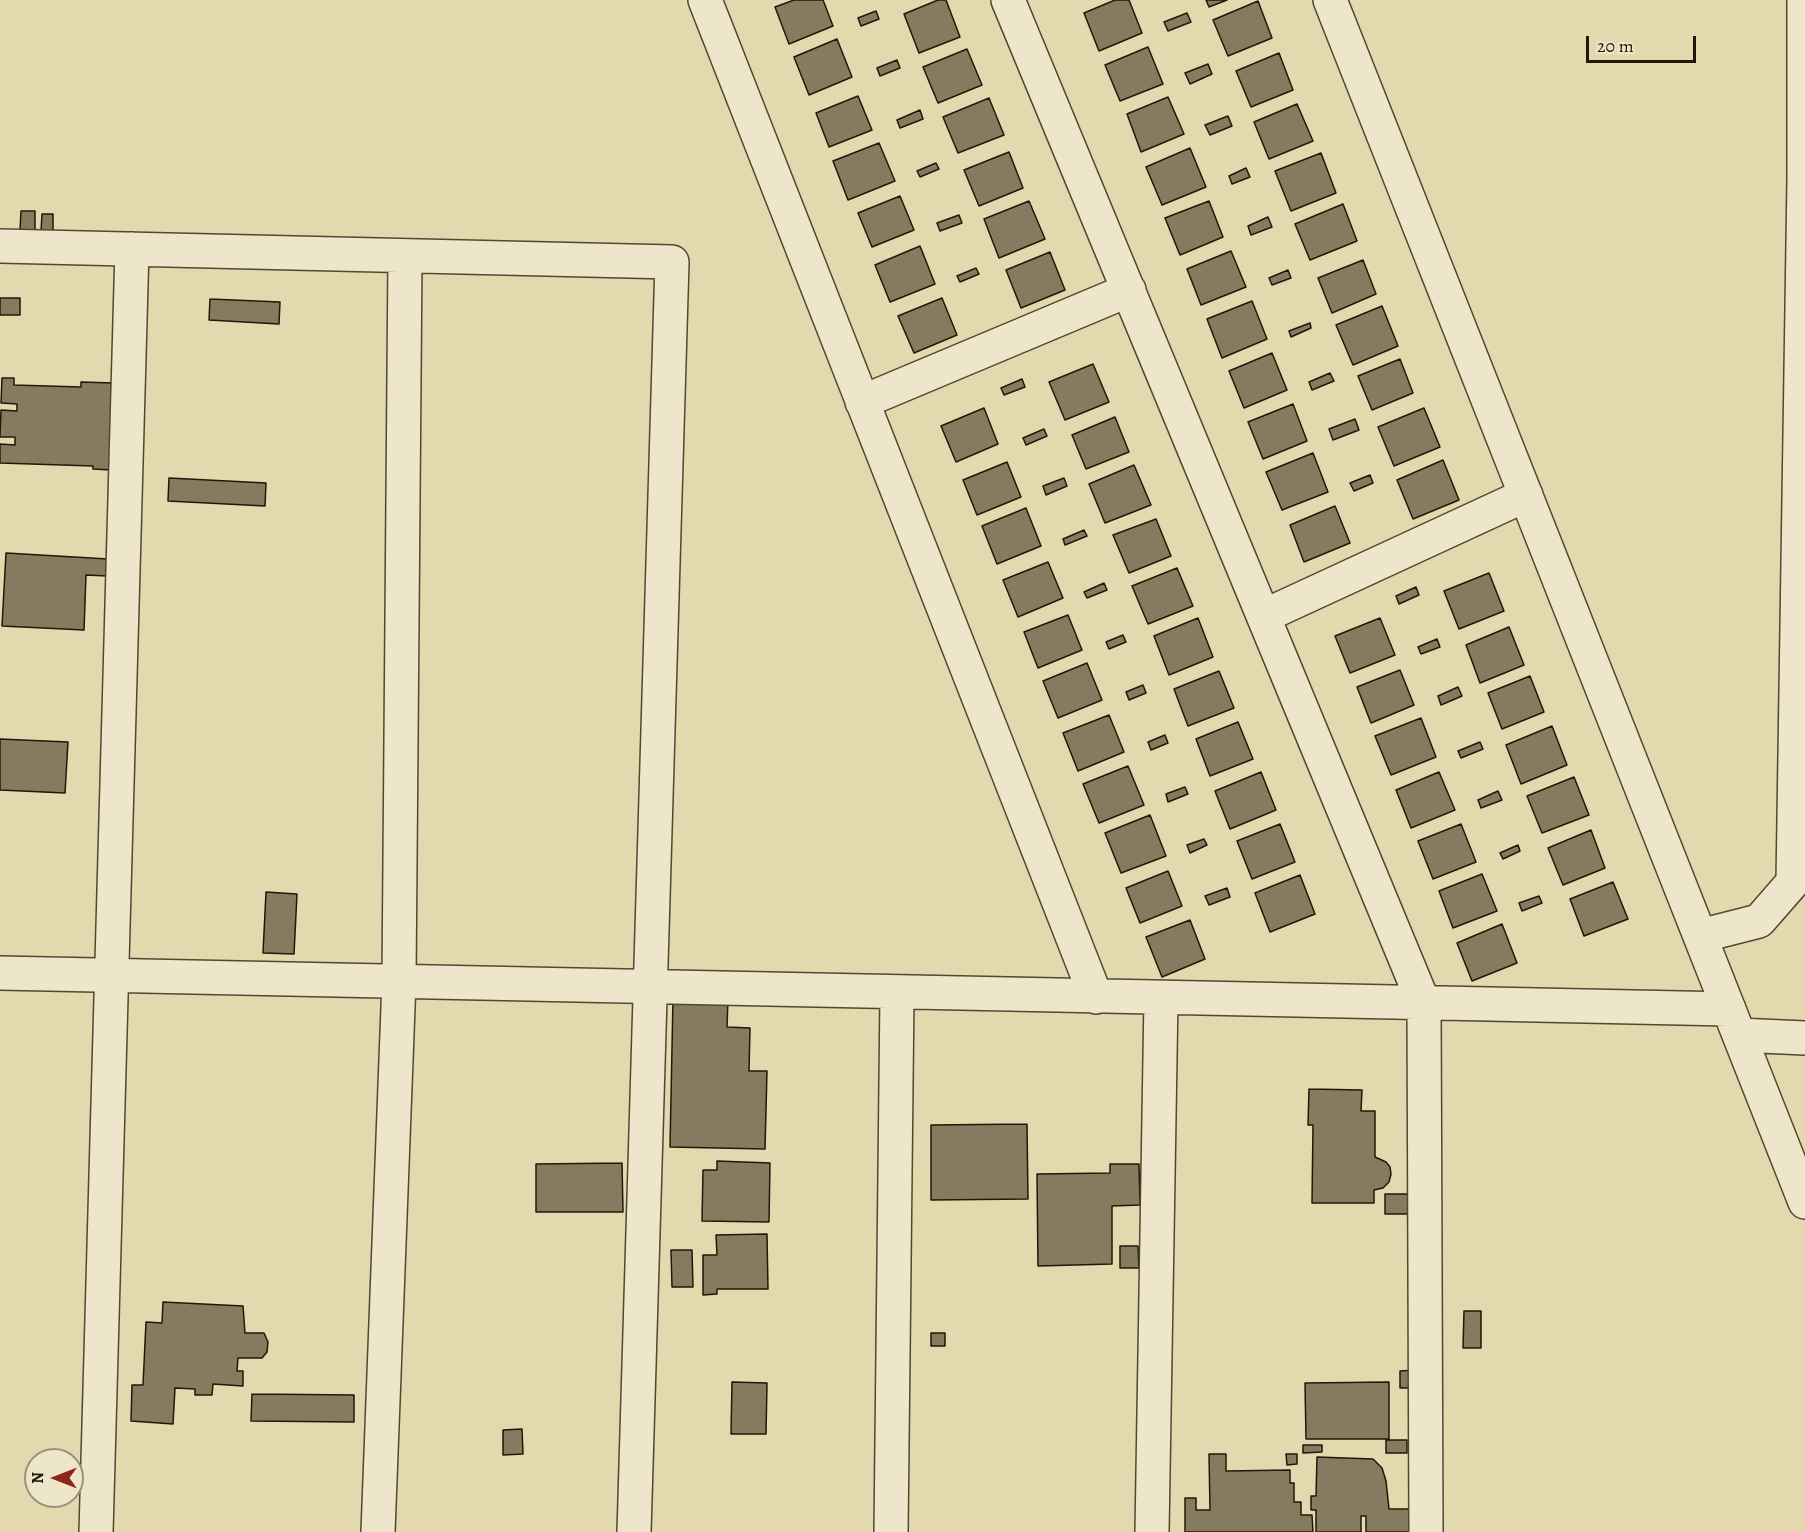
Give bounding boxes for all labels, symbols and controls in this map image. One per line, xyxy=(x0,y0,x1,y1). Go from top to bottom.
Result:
scale bar xyxy=(1589,24,1698,62)
text: 20 m xyxy=(1597,34,1634,58)
north arrow xyxy=(24,1448,84,1508)
text: N xyxy=(27,1472,49,1484)

